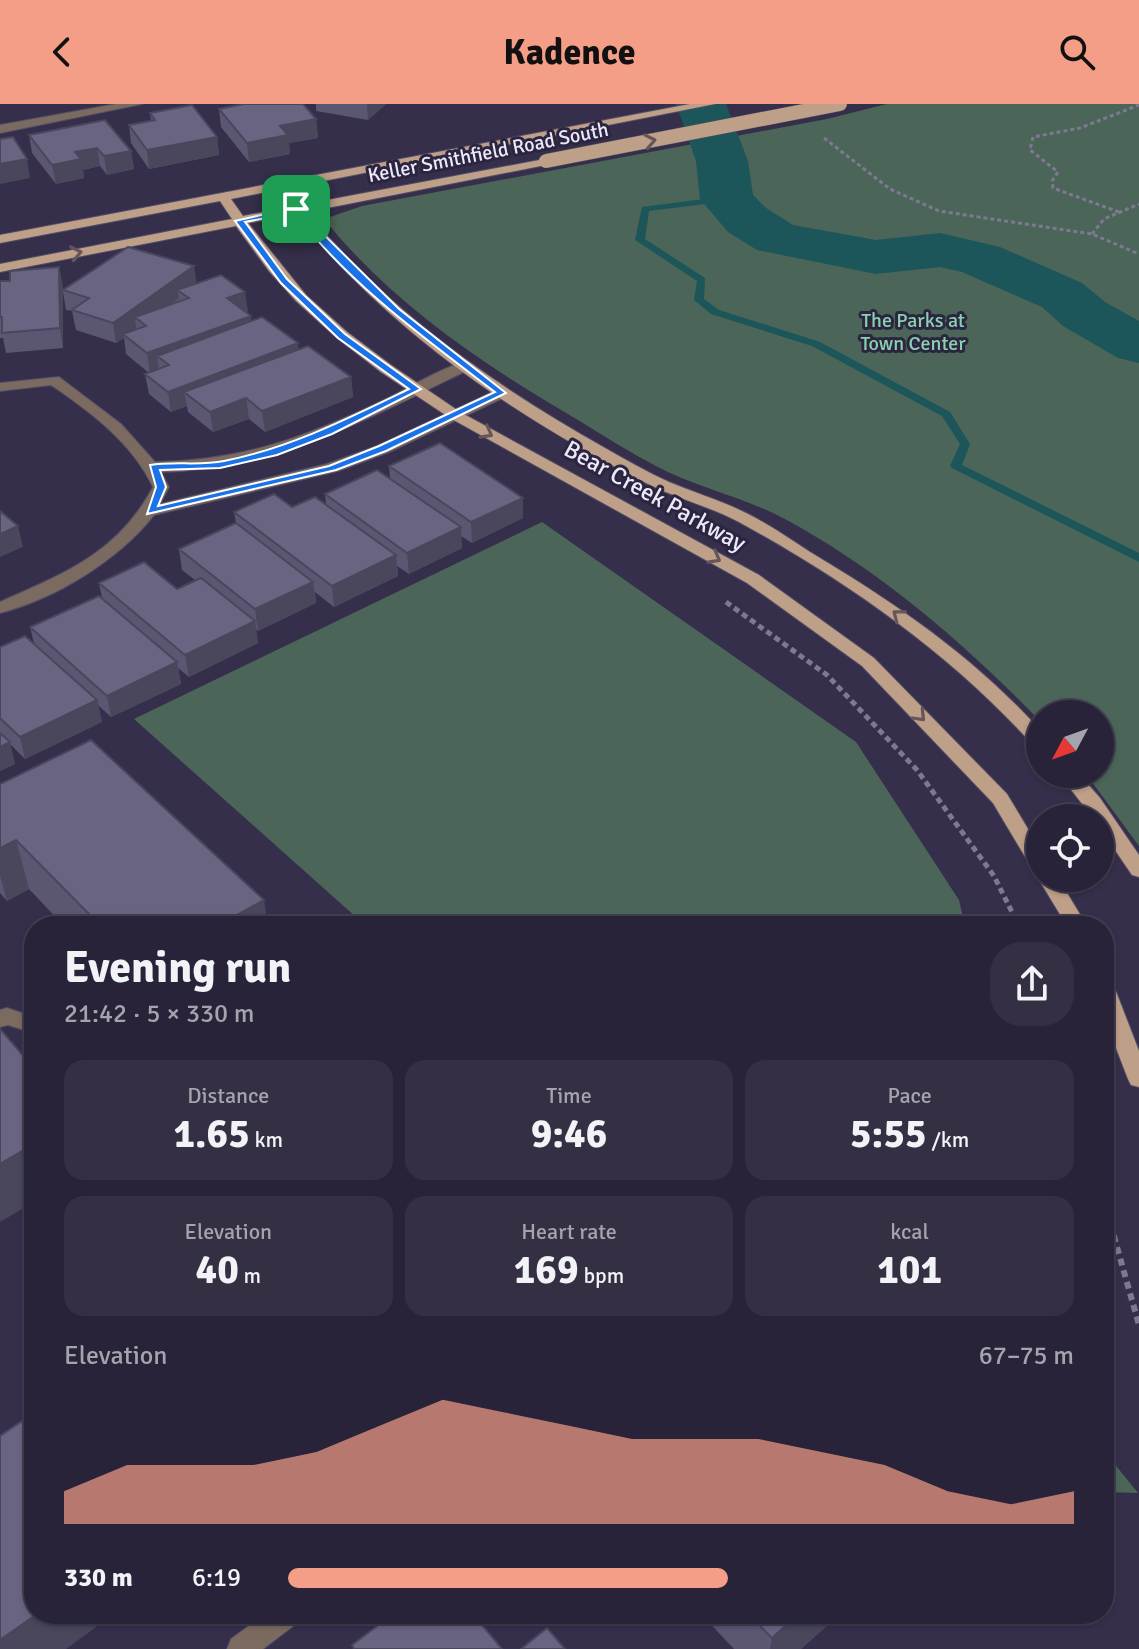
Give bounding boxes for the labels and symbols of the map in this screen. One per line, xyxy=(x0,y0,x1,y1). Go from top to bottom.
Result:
street label: Keller Smithfield Road South xyxy=(366,117,611,188)
one-way arrow xyxy=(643,133,657,150)
pin xyxy=(262,175,330,243)
one-way arrow xyxy=(69,245,83,262)
park label: The Parks at Town Center xyxy=(860,308,966,356)
one-way arrow xyxy=(479,424,494,439)
street label: Bear Creek Parkway xyxy=(559,434,751,558)
one-way arrow xyxy=(707,549,722,564)
one-way arrow xyxy=(892,611,907,625)
north arrow xyxy=(1026,700,1114,788)
one-way arrow xyxy=(911,707,926,721)

